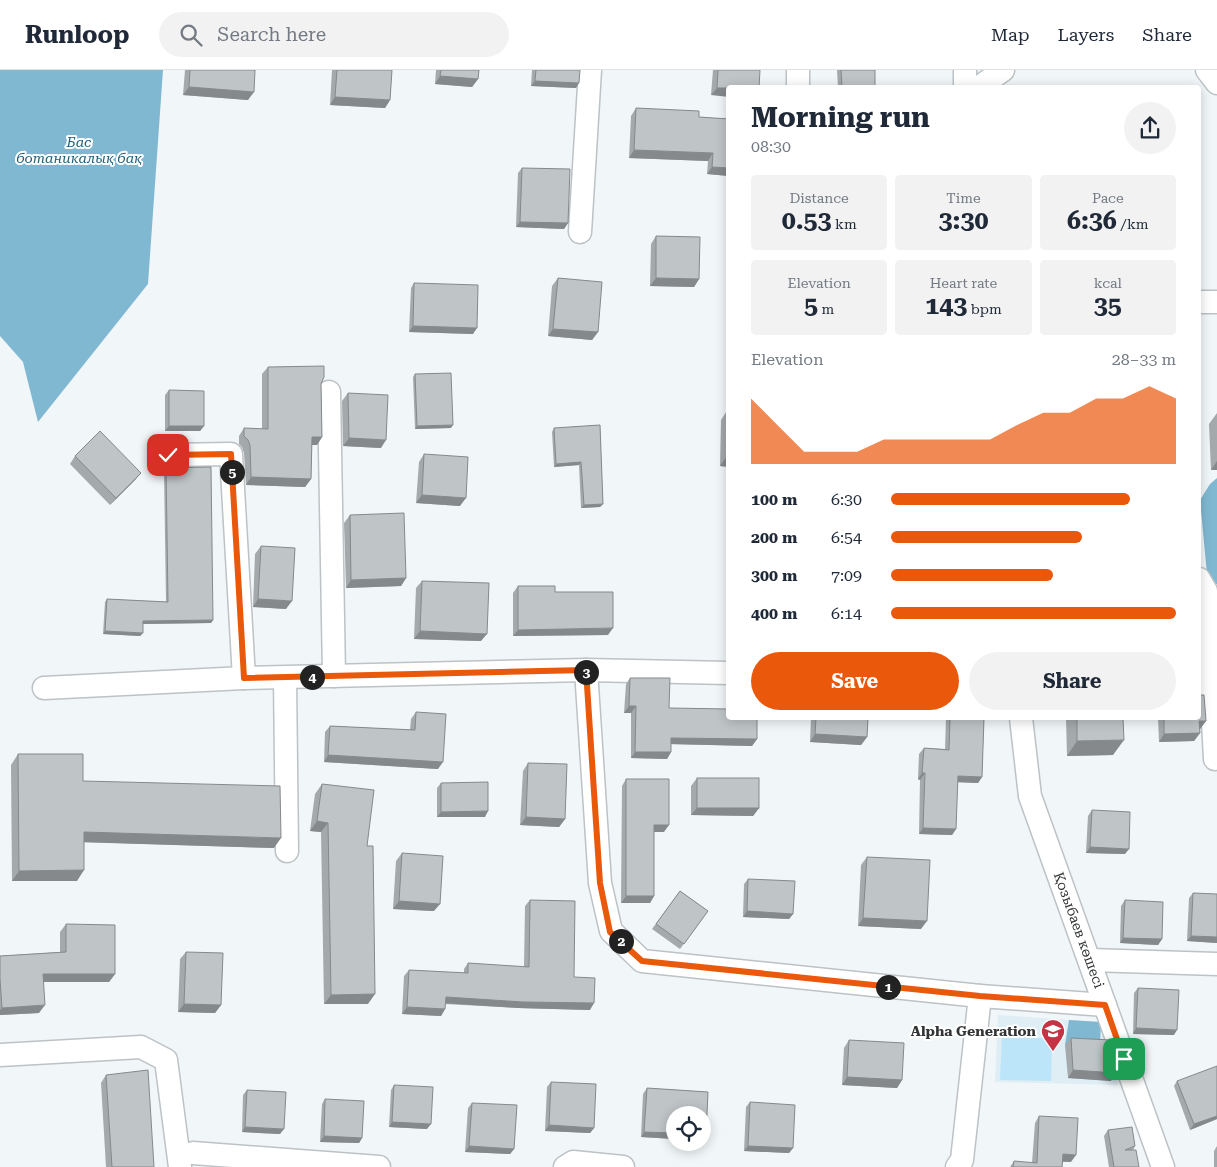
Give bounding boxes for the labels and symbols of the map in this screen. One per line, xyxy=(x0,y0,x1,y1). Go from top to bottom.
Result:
park label: Бас ботаникалық бақ xyxy=(16,134,142,166)
pin xyxy=(147,434,189,476)
pin: 5 xyxy=(220,460,244,484)
pin: 3 xyxy=(574,660,598,684)
pin: 4 xyxy=(300,664,324,690)
street label: Қозыбаев көшесі xyxy=(1051,870,1108,991)
pin: 2 xyxy=(608,928,634,954)
pin: 1 xyxy=(876,974,900,1000)
school or university icon: Alpha Generation xyxy=(1040,1018,1066,1052)
place label: Alpha Generation xyxy=(911,1023,1037,1039)
pin xyxy=(1103,1038,1145,1080)

